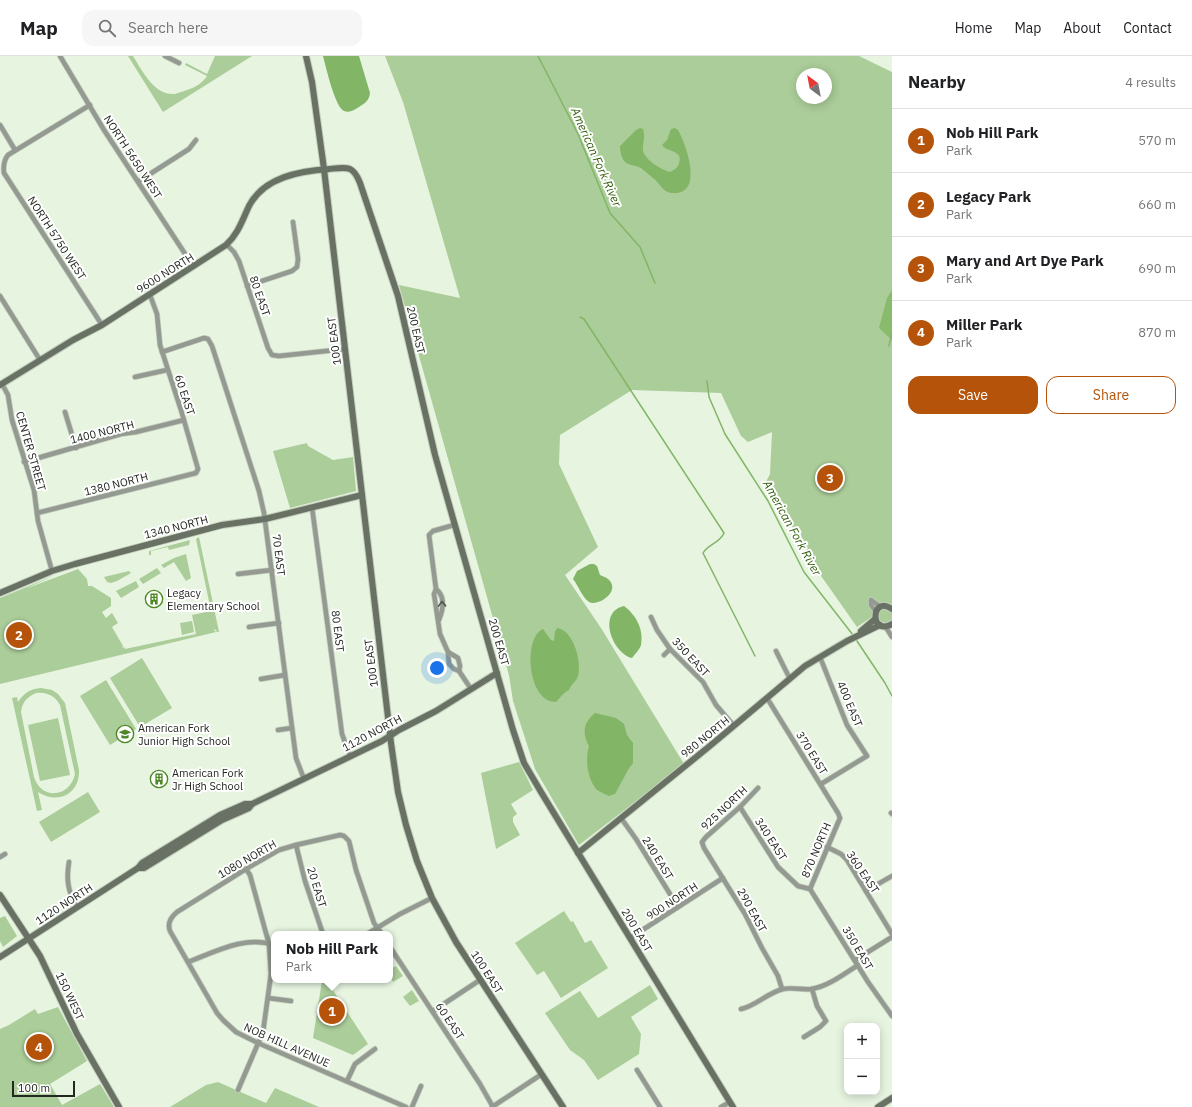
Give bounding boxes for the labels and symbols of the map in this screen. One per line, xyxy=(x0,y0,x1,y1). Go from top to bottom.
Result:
north arrow xyxy=(796,68,832,104)
water label: American Fork River xyxy=(567,104,625,209)
street label: NORTH 5650 WEST xyxy=(101,113,166,202)
street label: NORTH 5750 WEST xyxy=(25,194,90,283)
street label: 9600 NORTH xyxy=(134,250,196,296)
street label: 80 EAST xyxy=(247,274,274,319)
street label: 200 EAST xyxy=(404,305,428,356)
street label: 100 EAST xyxy=(324,315,344,366)
street label: 60 EAST xyxy=(172,373,198,418)
street label: CENTER STREET xyxy=(13,410,49,493)
street label: 1400 NORTH xyxy=(69,417,135,447)
pin: 3 xyxy=(817,463,843,493)
street label: 1380 NORTH xyxy=(83,469,149,499)
water label: American Fork River xyxy=(760,477,825,579)
street label: 1340 NORTH xyxy=(143,512,209,542)
street label: 70 EAST xyxy=(270,533,289,577)
place label: Legacy Elementary School xyxy=(167,586,260,613)
building icon: Legacy Elementary School xyxy=(144,589,164,609)
one-way arrow xyxy=(438,601,446,607)
street label: 80 EAST xyxy=(329,609,348,653)
street label: 200 EAST xyxy=(486,617,513,668)
pin: 2 xyxy=(6,620,32,650)
street label: 350 EAST xyxy=(669,635,713,680)
street label: 100 EAST xyxy=(361,637,381,688)
your location xyxy=(427,658,447,678)
street label: 400 EAST xyxy=(834,679,866,730)
street label: 1120 NORTH xyxy=(340,711,404,755)
street label: 980 NORTH xyxy=(678,713,732,761)
place label: American Fork Junior High School xyxy=(138,721,230,748)
school or university icon: American Fork Junior High School xyxy=(115,724,135,744)
street label: 370 EAST xyxy=(793,729,831,778)
place label: American Fork Jr High School xyxy=(172,766,244,793)
building icon: American Fork Jr High School xyxy=(149,769,169,789)
street label: 925 NORTH xyxy=(698,783,750,833)
street label: 340 EAST xyxy=(752,815,790,864)
street label: 870 NORTH xyxy=(798,820,834,880)
street label: 240 EAST xyxy=(639,834,677,883)
street label: 1080 NORTH xyxy=(215,837,279,881)
street label: 360 EAST xyxy=(844,848,883,897)
street label: 20 EAST xyxy=(304,865,330,910)
street label: 900 NORTH xyxy=(644,879,700,923)
street label: 1120 NORTH xyxy=(33,880,95,928)
street label: 290 EAST xyxy=(734,885,770,935)
street label: 200 EAST xyxy=(619,906,656,955)
street label: 350 EAST xyxy=(840,924,877,973)
street label: 100 EAST xyxy=(468,948,506,997)
street label: 150 WEST xyxy=(53,970,87,1023)
pin: 1 xyxy=(319,996,345,1026)
street label: 60 EAST xyxy=(433,1000,468,1043)
street label: NOB HILL AVENUE xyxy=(242,1020,332,1070)
pin: 4 xyxy=(26,1032,52,1062)
scale bar xyxy=(12,1079,75,1098)

